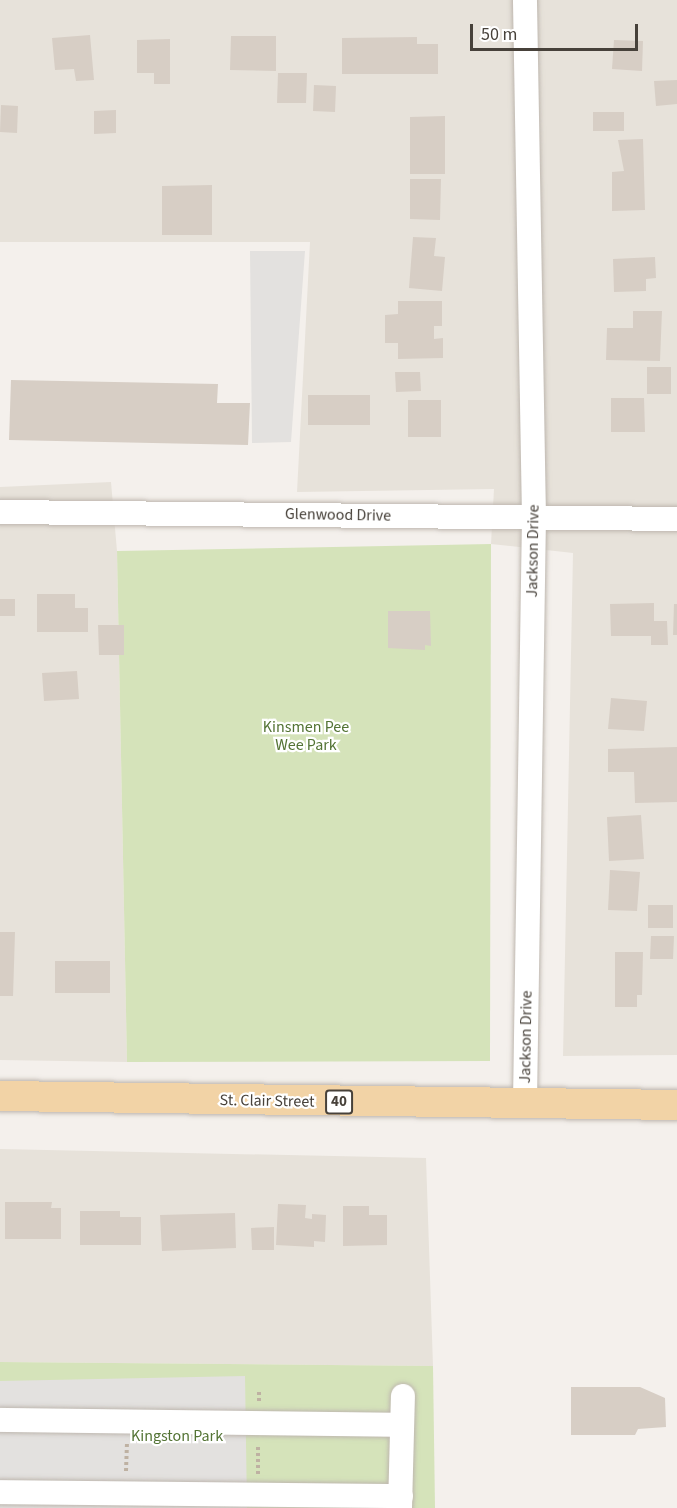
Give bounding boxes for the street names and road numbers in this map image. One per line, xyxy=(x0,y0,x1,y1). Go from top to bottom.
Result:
street label: Glenwood Drive xyxy=(285,504,391,526)
street label: Jackson Drive xyxy=(523,504,543,598)
street label: Jackson Drive xyxy=(516,990,536,1084)
road number: 40 xyxy=(324,1090,354,1114)
street label: St. Clair Street xyxy=(219,1091,315,1111)

